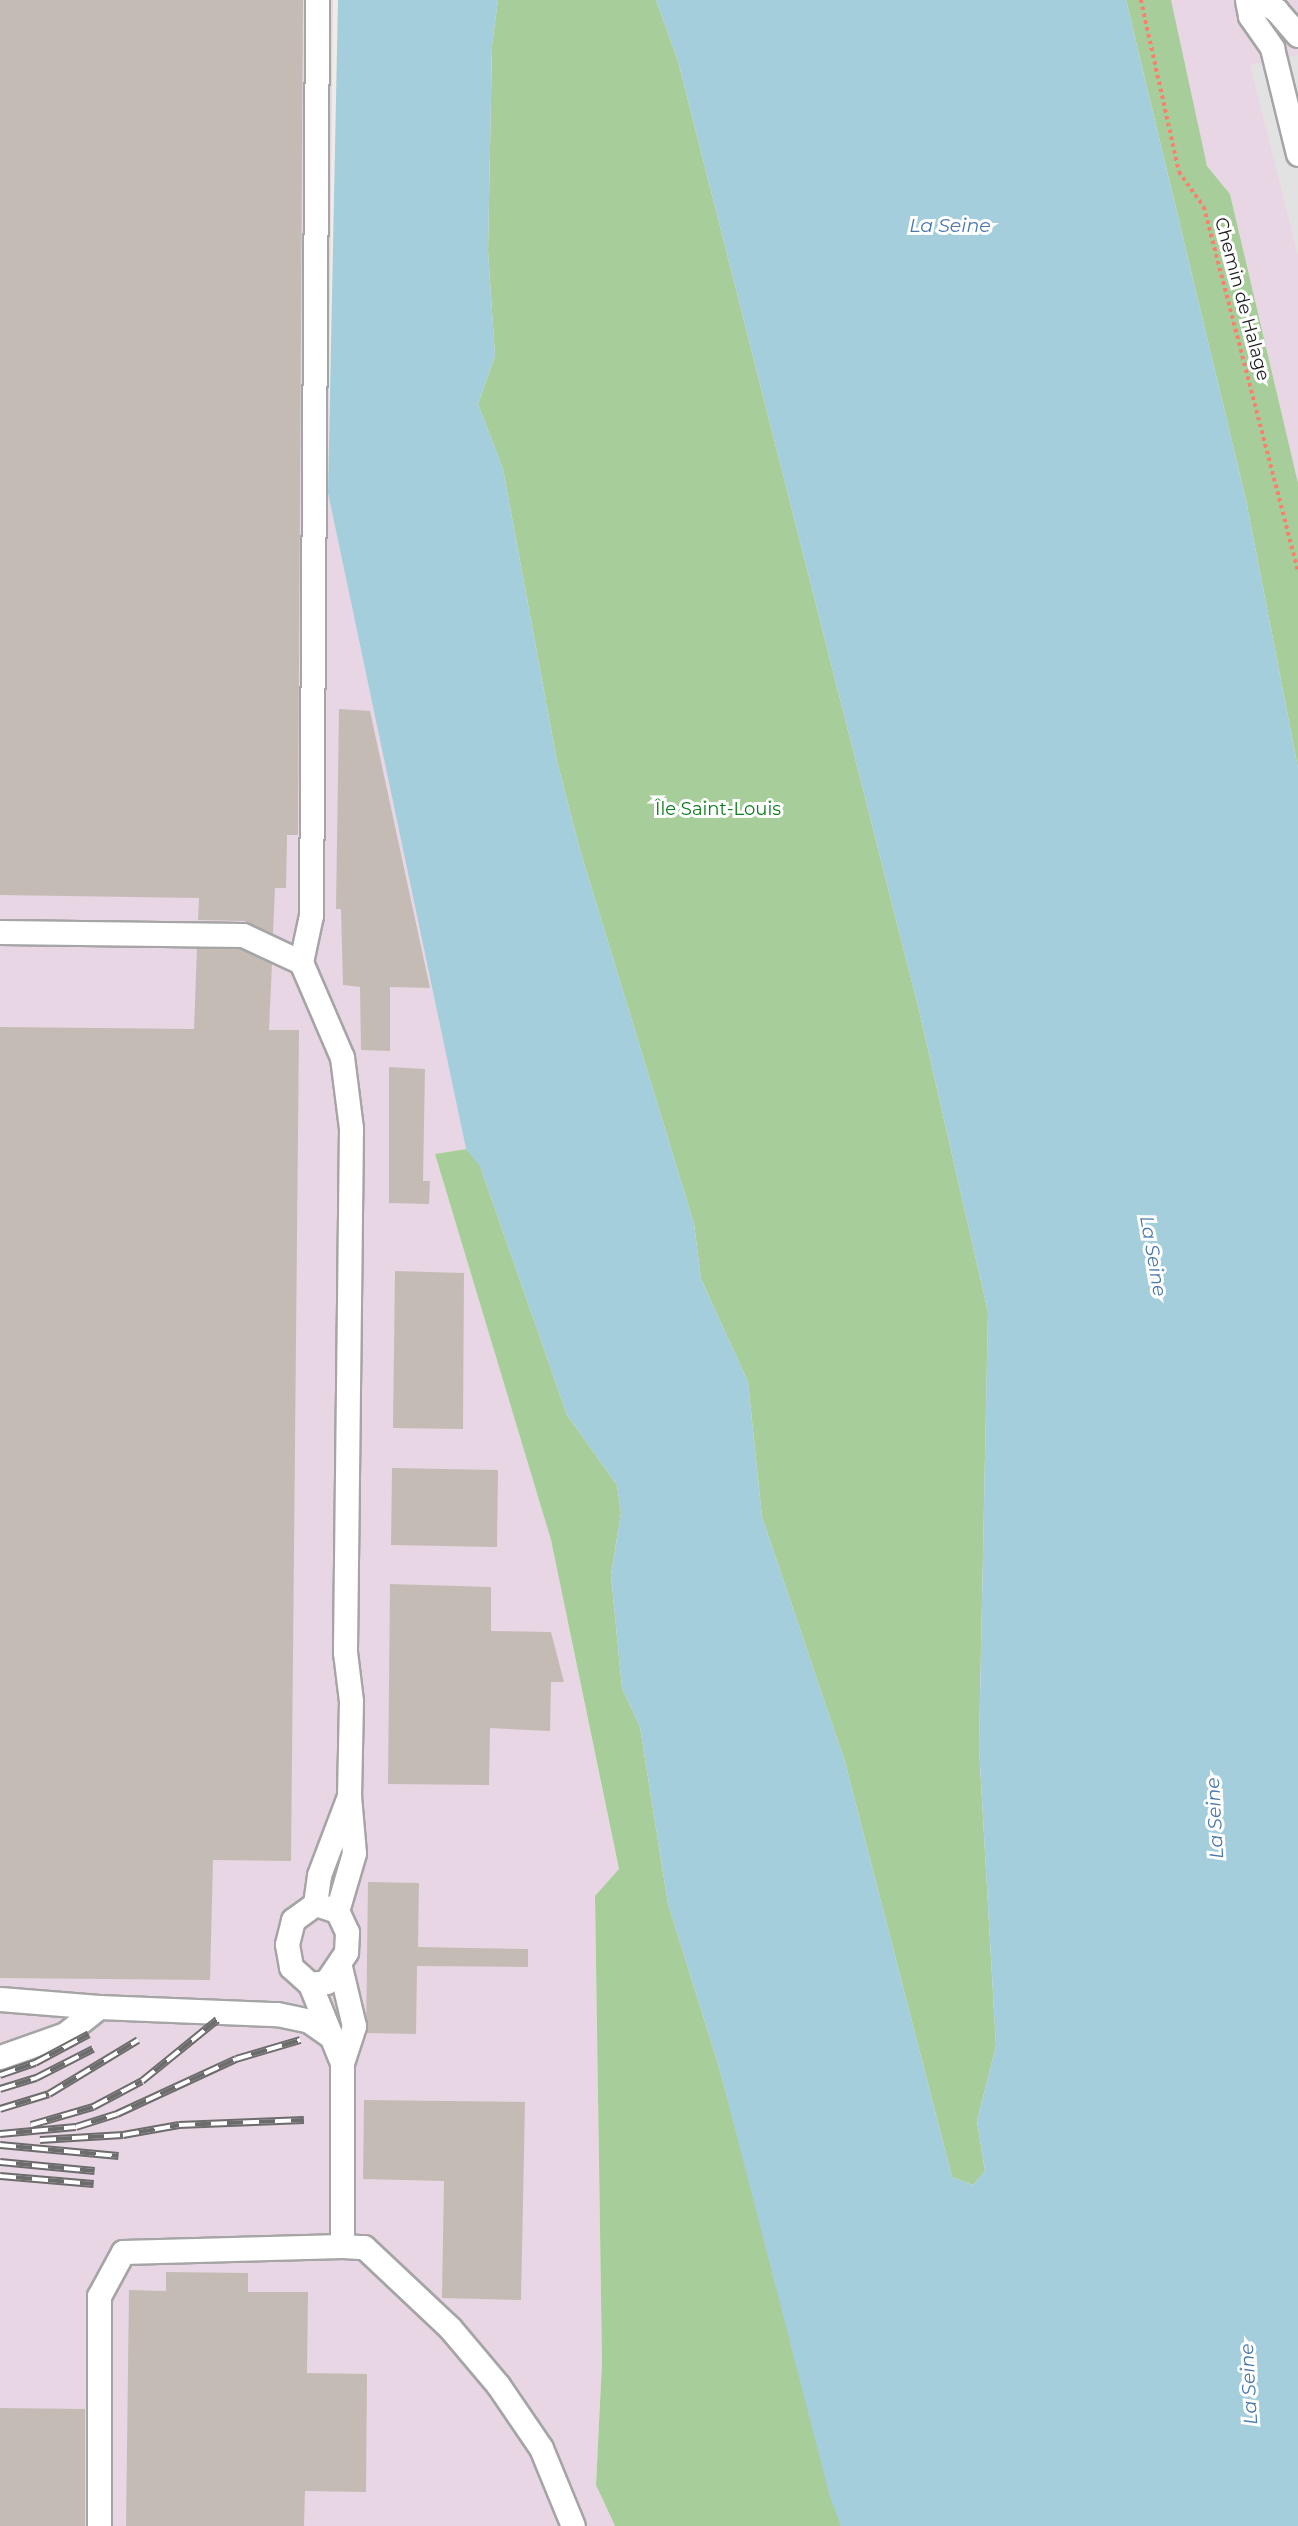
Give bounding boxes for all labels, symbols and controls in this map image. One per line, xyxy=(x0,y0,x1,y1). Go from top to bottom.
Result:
water label: La Seine xyxy=(909,215,991,237)
street label: Chemin de Halage xyxy=(1210,215,1274,383)
park label: Île Saint-Louis xyxy=(655,798,781,820)
water label: La Seine xyxy=(1135,1214,1171,1298)
water label: La Seine xyxy=(1201,1777,1229,1859)
water label: La Seine xyxy=(1235,2343,1263,2425)

